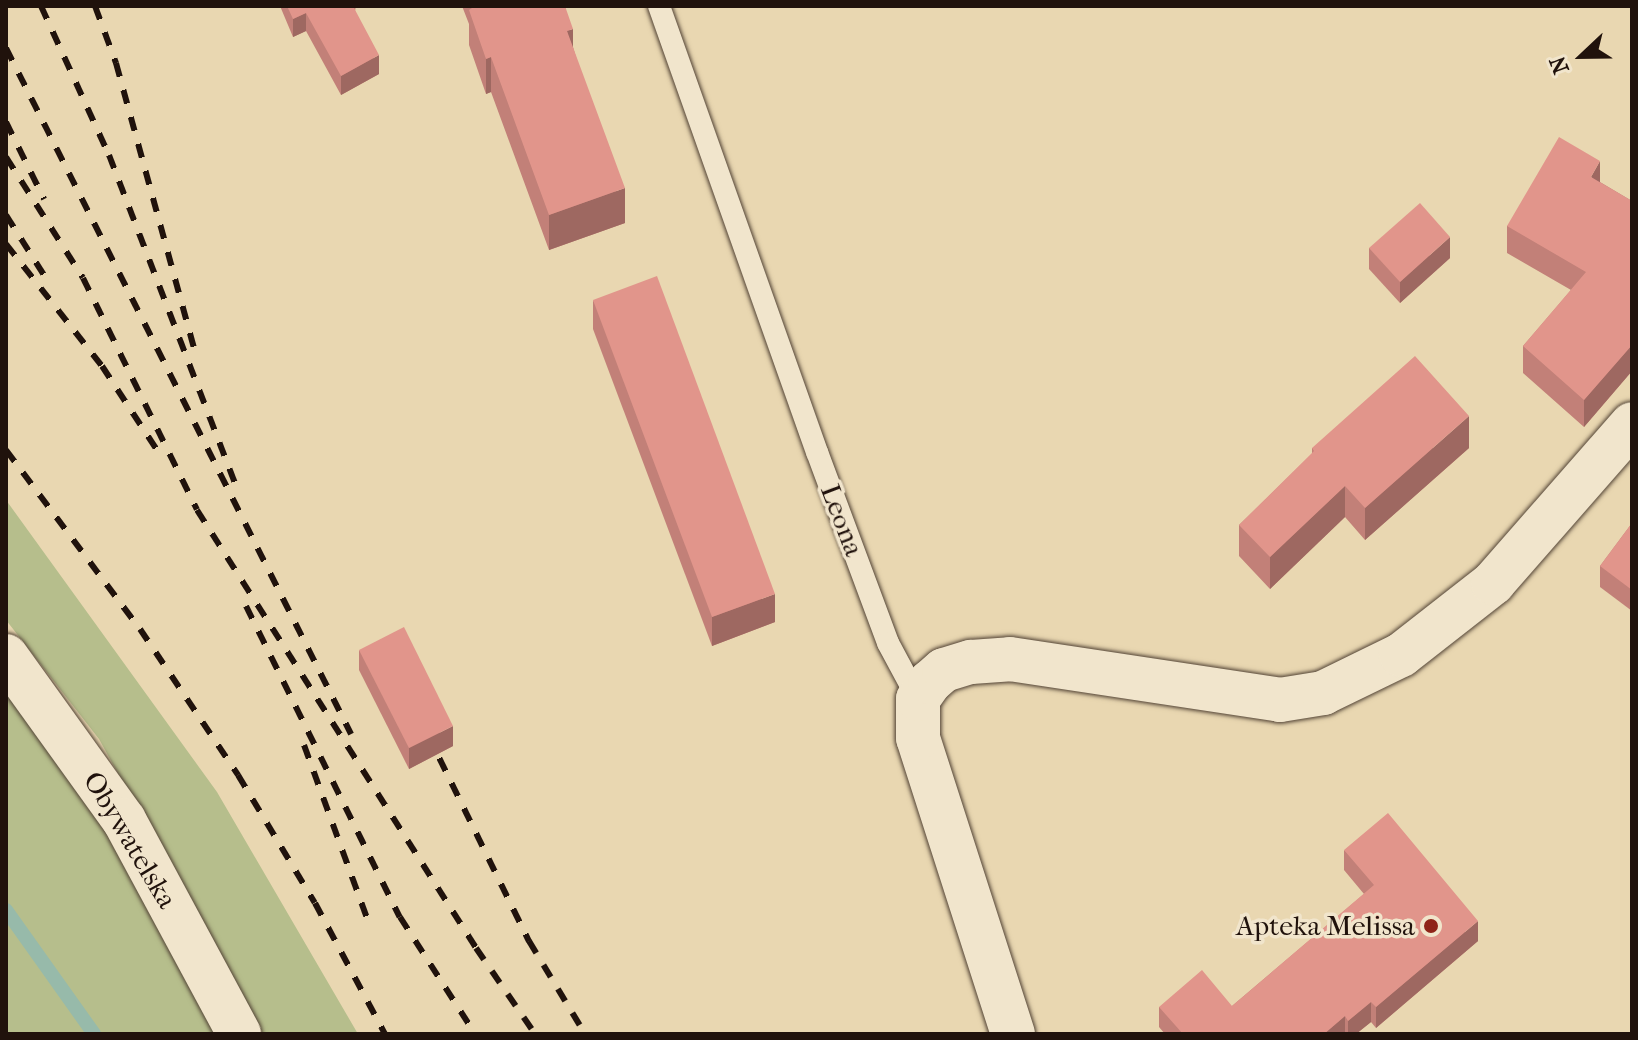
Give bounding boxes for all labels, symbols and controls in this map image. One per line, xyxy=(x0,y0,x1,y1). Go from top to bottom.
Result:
north arrow xyxy=(1542,16,1622,96)
text: N xyxy=(1545,52,1575,78)
street label: Leona xyxy=(813,479,871,561)
street label: Obywatelska xyxy=(76,766,184,914)
place label: Apteka Melissa xyxy=(1236,909,1415,943)
marker: Apteka Melissa xyxy=(1422,917,1440,935)

